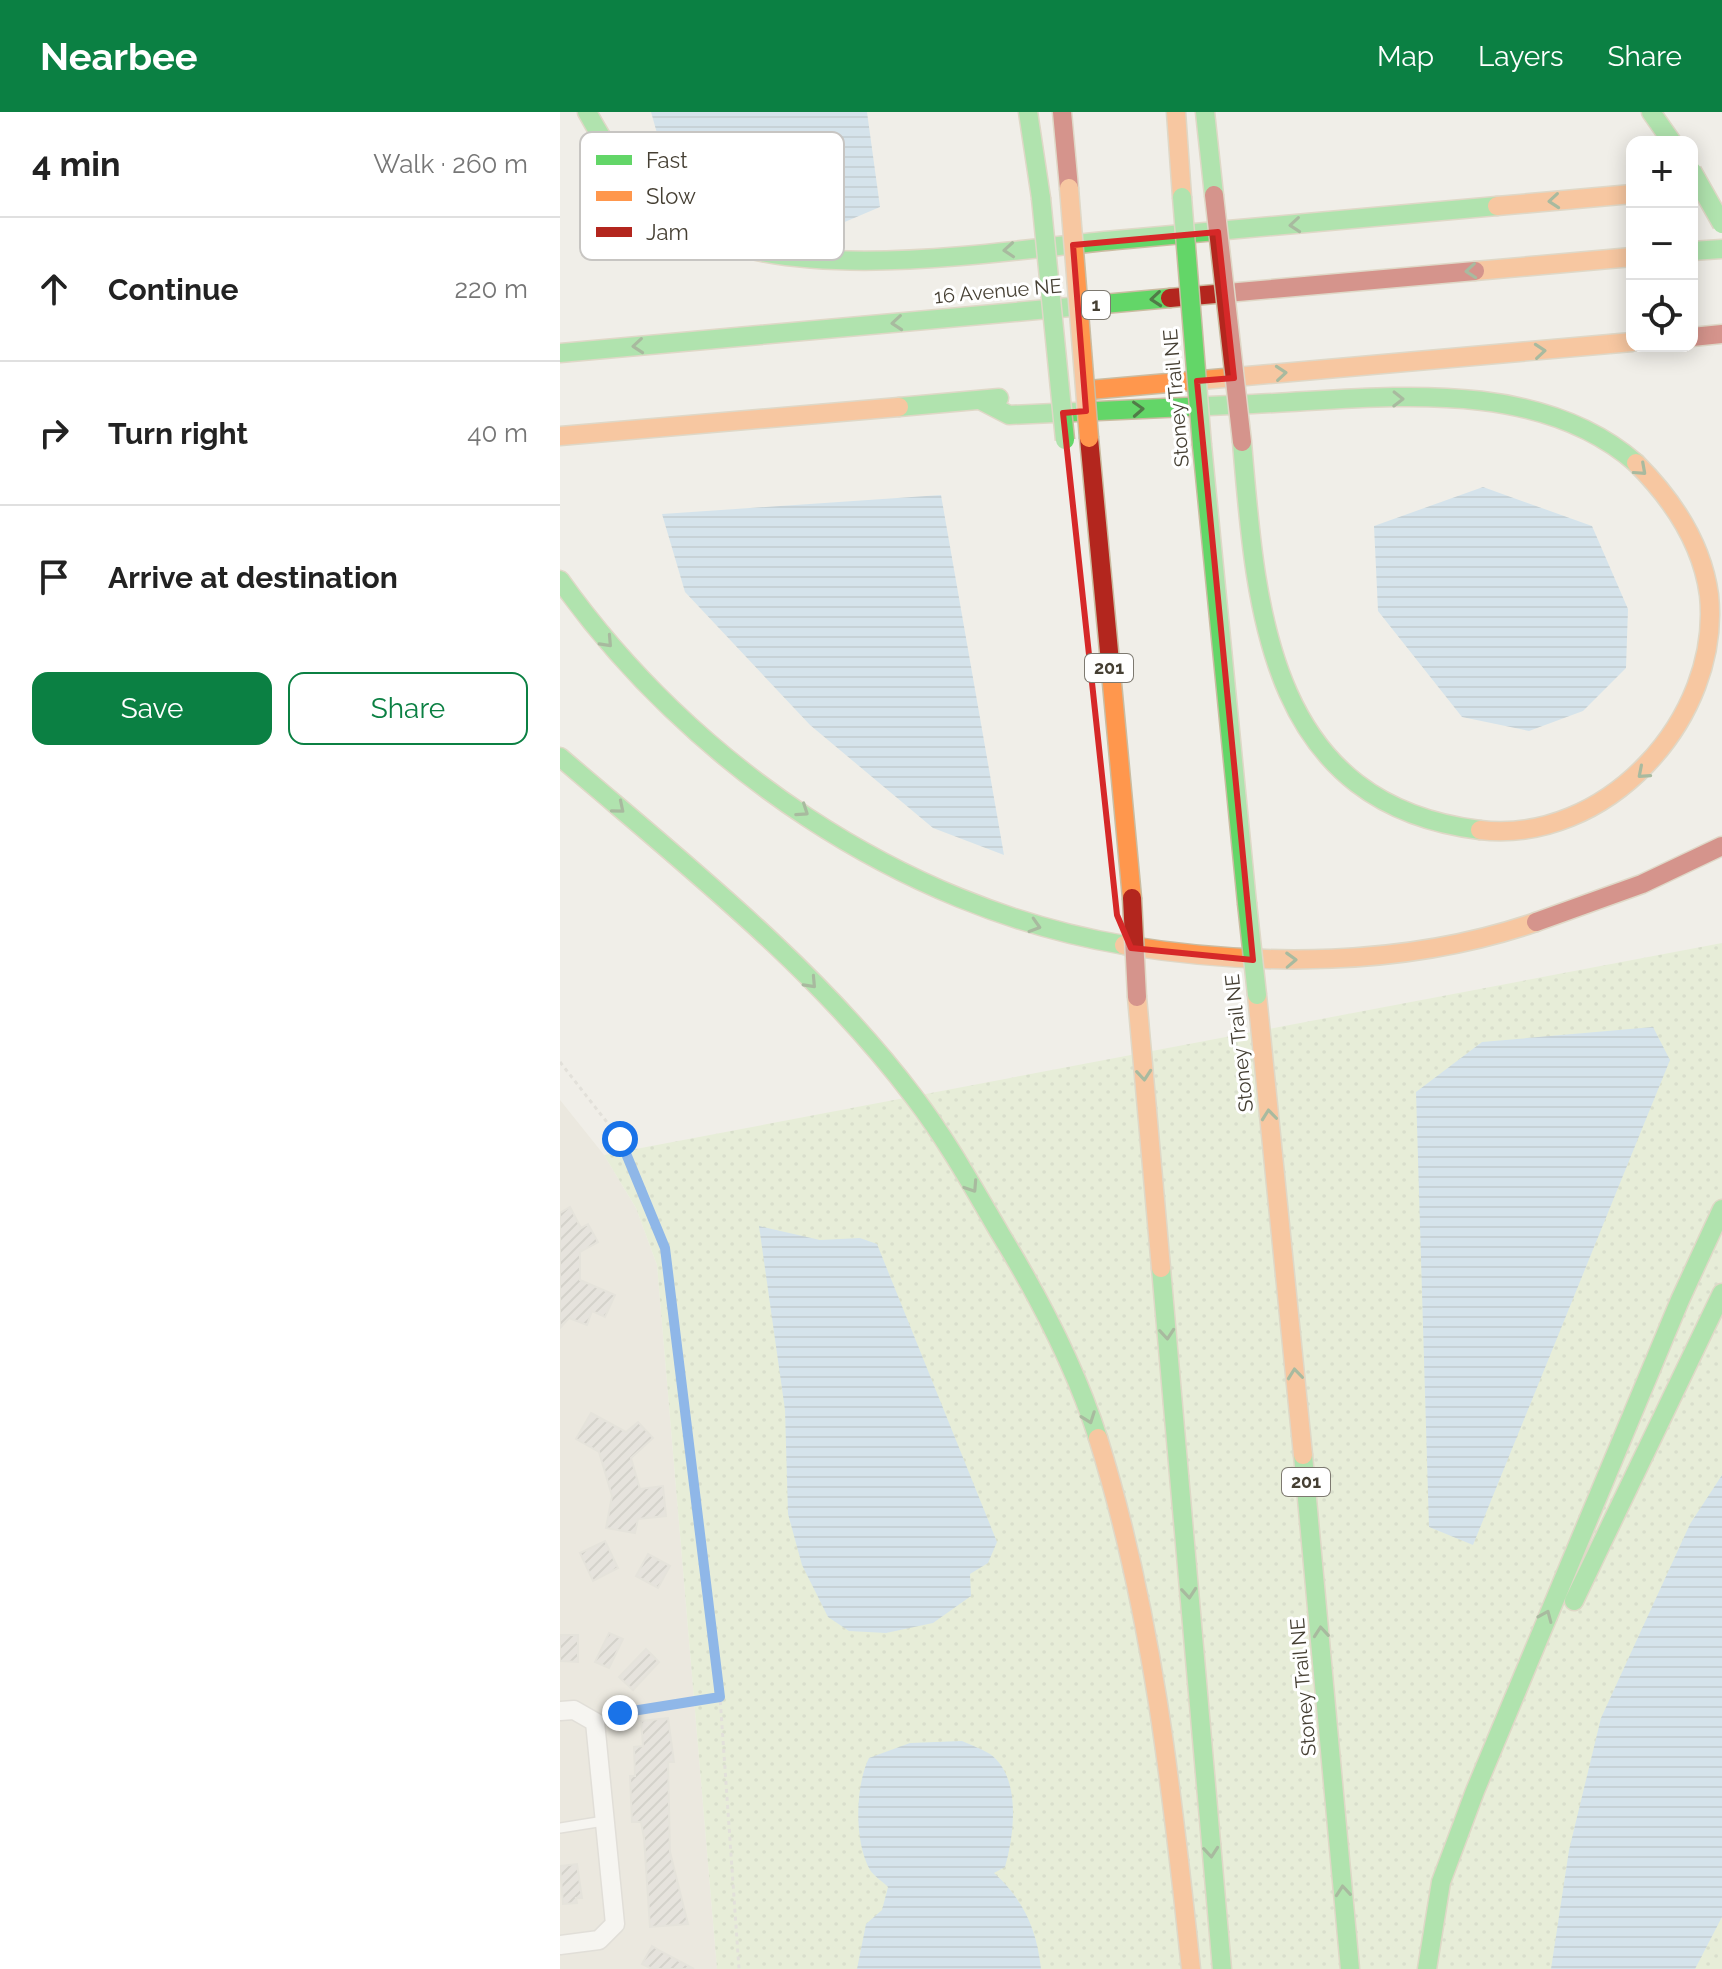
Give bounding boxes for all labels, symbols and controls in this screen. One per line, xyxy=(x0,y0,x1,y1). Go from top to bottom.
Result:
text: Nearbee xyxy=(40,34,198,79)
text: Map xyxy=(1377,40,1434,73)
text: Layers xyxy=(1478,40,1564,73)
text: Share xyxy=(1608,40,1682,73)
legend xyxy=(580,132,844,260)
map controls xyxy=(1626,136,1698,352)
button: + xyxy=(1626,136,1698,208)
text: 4 min xyxy=(32,144,120,184)
text: Fast xyxy=(646,147,688,173)
text: Walk · 260 m xyxy=(373,149,528,179)
text: Slow xyxy=(646,183,696,209)
one-way arrow xyxy=(1547,192,1560,209)
button: − xyxy=(1626,208,1698,280)
one-way arrow xyxy=(1288,216,1301,233)
text: Jam xyxy=(646,219,689,245)
one-way arrow xyxy=(1002,241,1015,258)
one-way arrow xyxy=(1464,262,1477,279)
icon: ahead xyxy=(32,267,76,311)
text: Continue xyxy=(108,272,239,307)
street label: 16 Avenue NE xyxy=(933,273,1063,309)
text: 220 m xyxy=(454,274,528,304)
button: locate xyxy=(1626,280,1698,352)
road number: 1 xyxy=(1082,291,1110,319)
one-way arrow xyxy=(1149,291,1162,308)
one-way arrow xyxy=(890,314,903,331)
street label: Stoney Trail NE xyxy=(1158,328,1194,468)
one-way arrow xyxy=(631,337,644,354)
one-way arrow xyxy=(1534,342,1547,359)
one-way arrow xyxy=(1275,365,1288,382)
one-way arrow xyxy=(1392,390,1405,408)
one-way arrow xyxy=(1132,400,1145,417)
icon: right xyxy=(32,411,76,455)
text: Turn right xyxy=(108,416,248,451)
text: 40 m xyxy=(467,418,528,448)
one-way arrow xyxy=(1631,460,1646,474)
icon: arrive xyxy=(32,555,76,599)
text: Arrive at destination xyxy=(108,560,398,595)
one-way arrow xyxy=(598,633,613,647)
road number: 201 xyxy=(1085,654,1133,682)
button: Save xyxy=(32,672,272,745)
button: Share xyxy=(288,672,528,745)
one-way arrow xyxy=(1637,763,1652,778)
one-way arrow xyxy=(610,798,625,813)
one-way arrow xyxy=(795,801,809,816)
one-way arrow xyxy=(1027,916,1041,932)
one-way arrow xyxy=(1285,952,1298,969)
street label: Stoney Trail NE xyxy=(1220,973,1258,1113)
one-way arrow xyxy=(802,974,816,989)
one-way arrow xyxy=(1135,1069,1152,1082)
one-way arrow xyxy=(1260,1108,1277,1121)
route start xyxy=(602,1121,638,1157)
one-way arrow xyxy=(962,1178,977,1192)
one-way arrow xyxy=(1158,1328,1175,1341)
one-way arrow xyxy=(1286,1367,1303,1380)
one-way arrow xyxy=(1079,1410,1095,1424)
road number: 201 xyxy=(1282,1468,1330,1496)
one-way arrow xyxy=(1180,1587,1197,1600)
one-way arrow xyxy=(1537,1610,1553,1624)
street label: Stoney Trail NE xyxy=(1285,1617,1321,1757)
one-way arrow xyxy=(1312,1625,1329,1638)
route end xyxy=(602,1695,638,1731)
one-way arrow xyxy=(1203,1846,1220,1859)
one-way arrow xyxy=(1335,1884,1352,1897)

